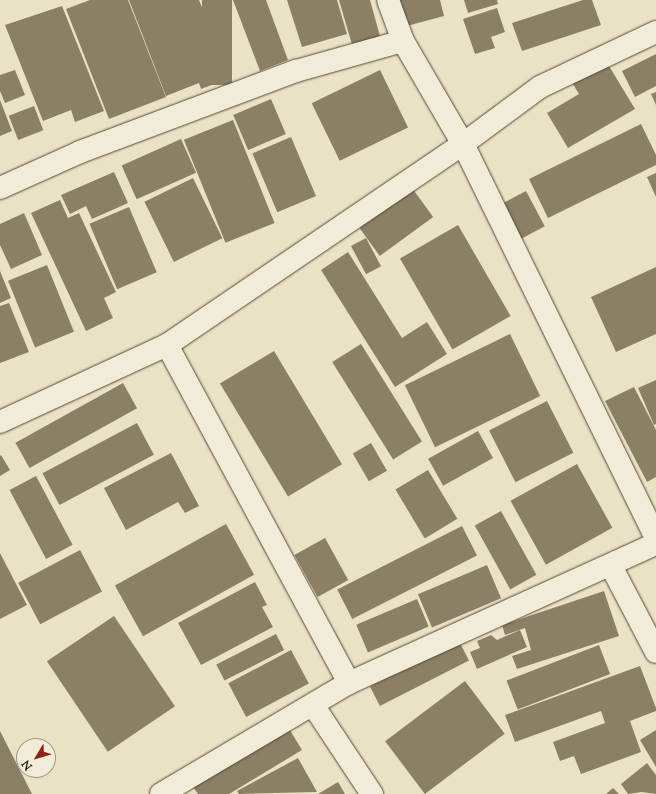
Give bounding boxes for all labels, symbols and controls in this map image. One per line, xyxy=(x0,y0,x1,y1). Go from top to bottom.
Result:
north arrow xyxy=(16,738,56,778)
text: N xyxy=(18,756,36,773)

